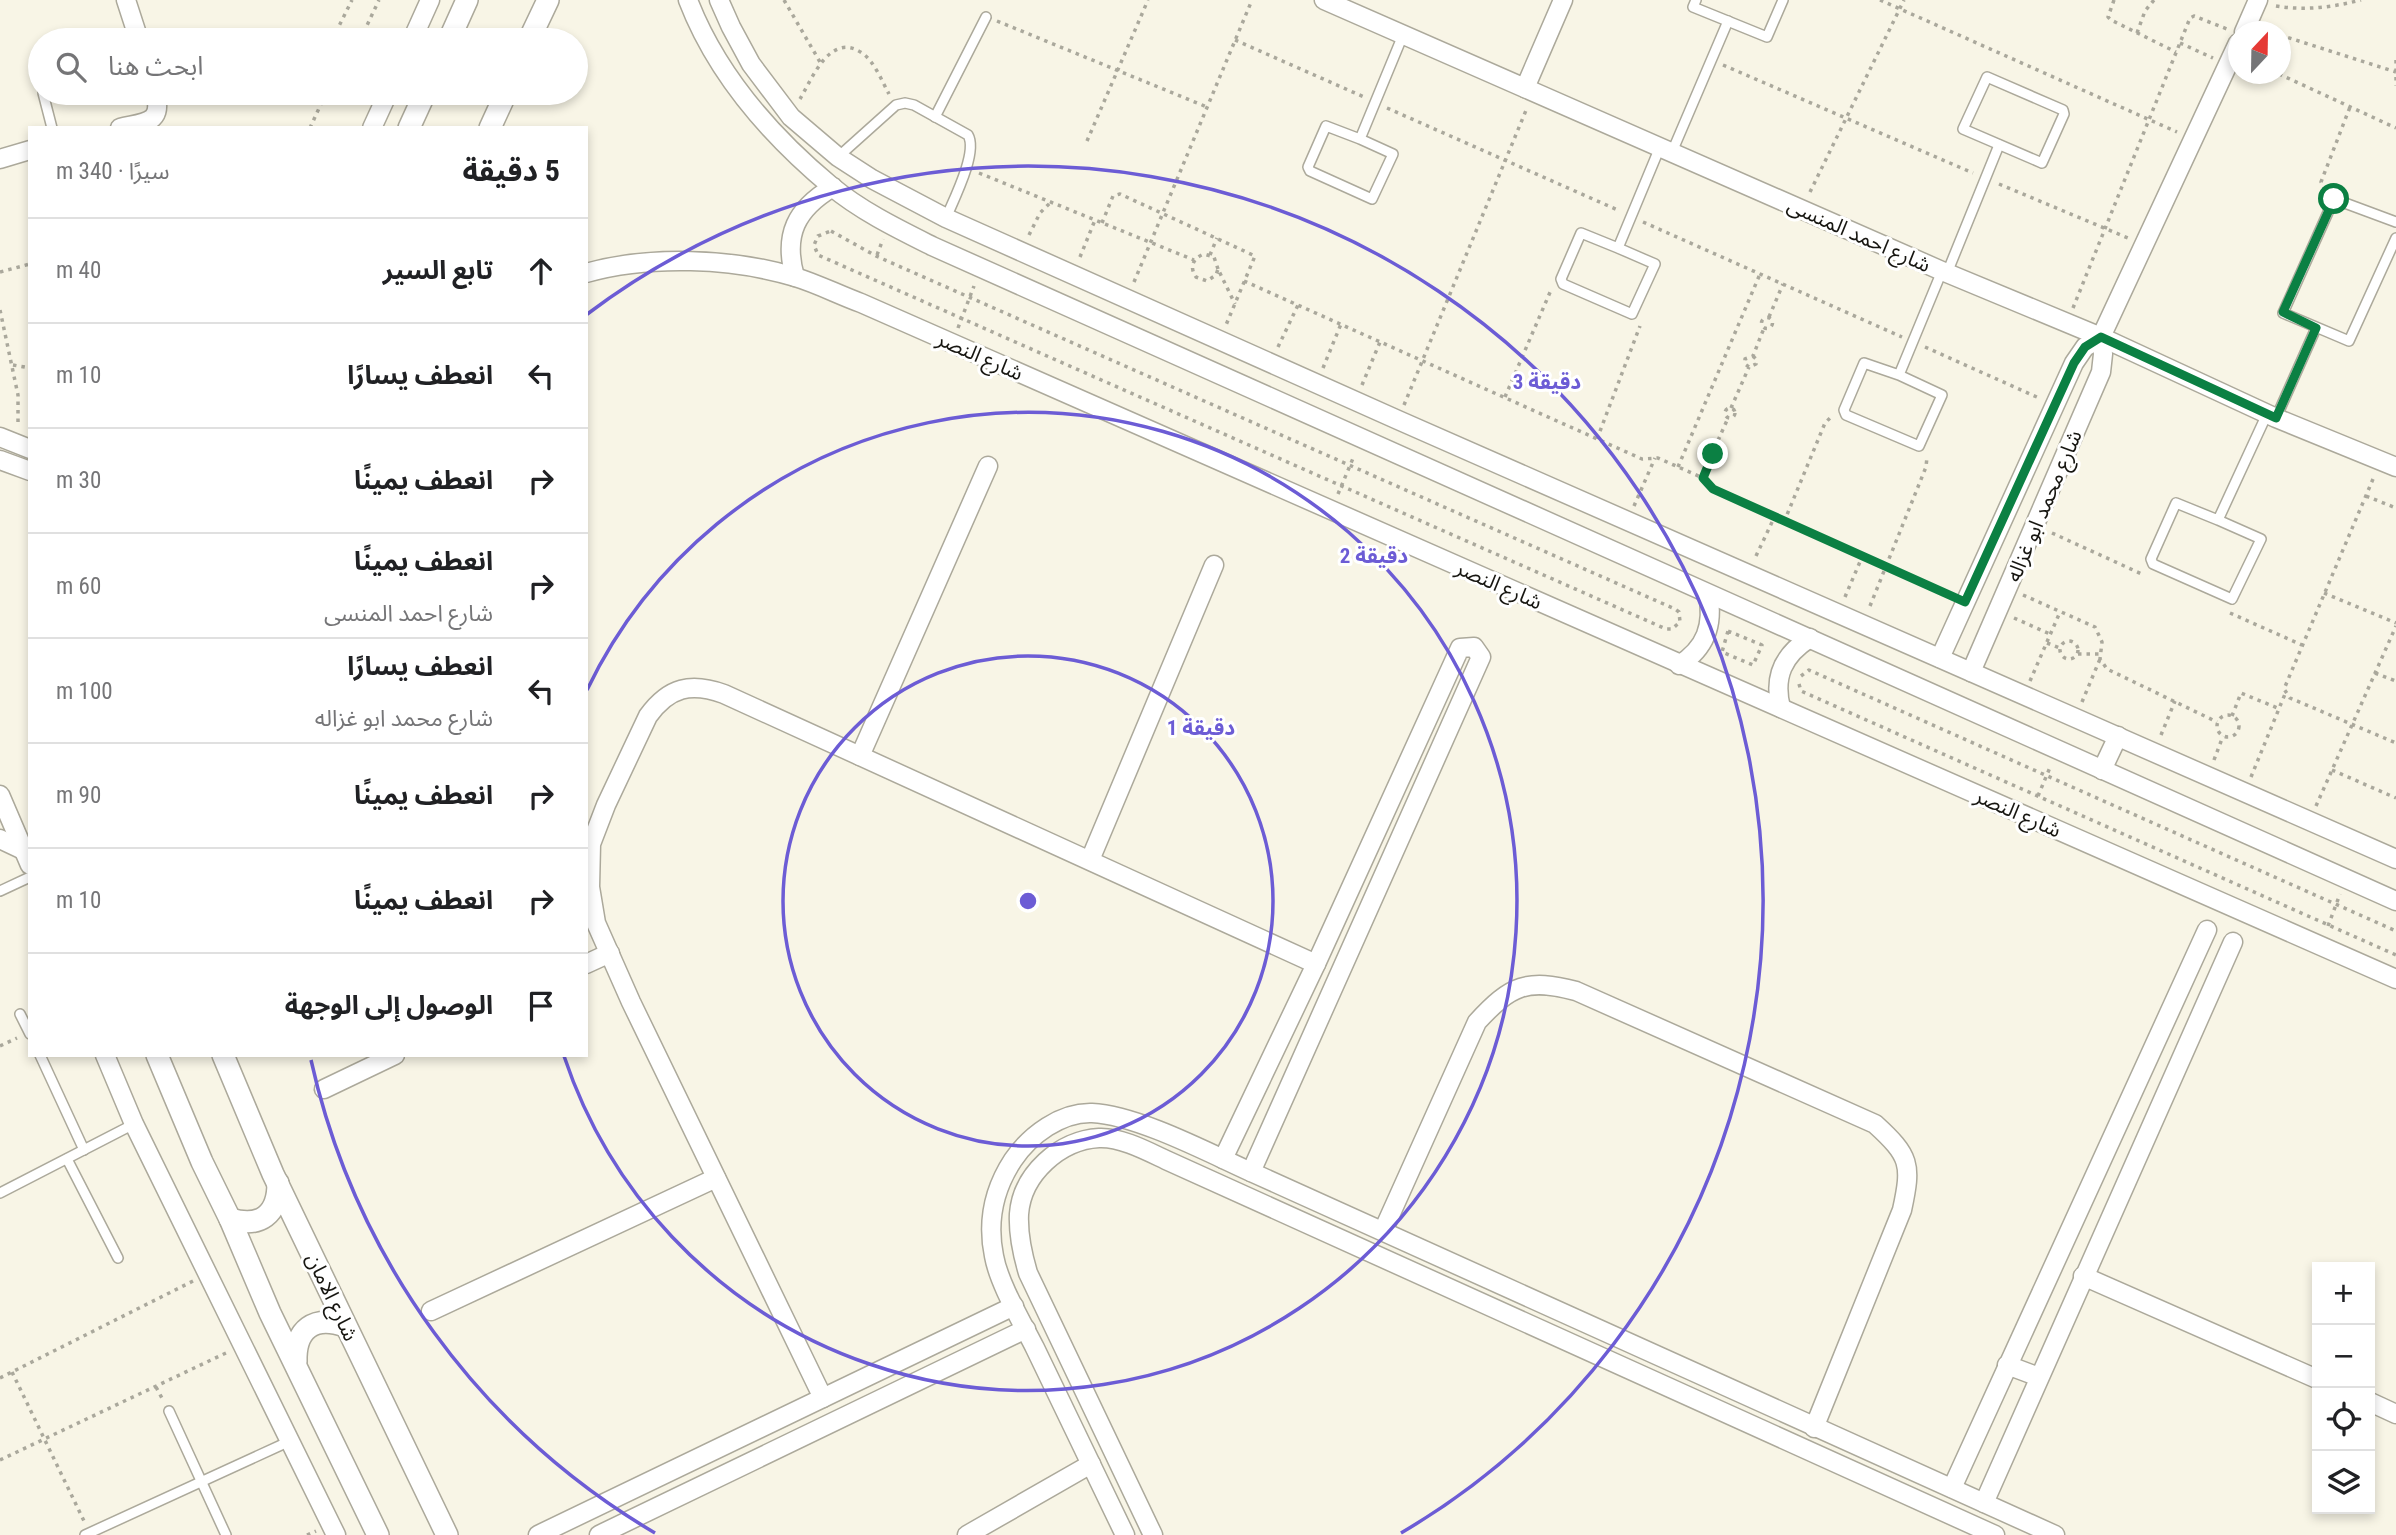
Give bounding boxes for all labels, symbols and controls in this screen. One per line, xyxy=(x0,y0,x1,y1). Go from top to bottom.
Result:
north arrow xyxy=(2228,21,2291,84)
search box xyxy=(28,28,588,105)
icon: search xyxy=(52,48,90,86)
text: ابحث هنا xyxy=(108,51,204,81)
text: 5 دقيقة xyxy=(462,153,560,188)
text: سيرًا · 340 m xyxy=(56,158,169,185)
route start xyxy=(2318,183,2349,214)
street label: شارع احمد المنسى xyxy=(1782,193,1934,280)
icon: ahead xyxy=(522,252,560,290)
text: تابع السير xyxy=(383,255,493,285)
text: 40 m xyxy=(56,257,101,284)
street label: شارع النصر xyxy=(931,326,1027,388)
icon: left xyxy=(522,357,560,395)
text: انعطف يسارًا xyxy=(347,360,493,390)
text: 10 m xyxy=(56,362,101,389)
text: 3 دقيقة xyxy=(1513,370,1581,394)
street label: شارع محمد ابو غزاله xyxy=(2001,426,2090,587)
route end xyxy=(1697,438,1728,469)
icon: right xyxy=(522,462,560,500)
text: انعطف يمينًا xyxy=(354,465,493,495)
text: 30 m xyxy=(56,467,101,494)
text: 2 دقيقة xyxy=(1340,544,1408,568)
text: انعطف يمينًا xyxy=(354,546,493,576)
street label: شارع النصر xyxy=(1450,555,1546,617)
icon: right xyxy=(522,567,560,605)
text: 60 m xyxy=(56,573,101,600)
text: شارع احمد المنسى xyxy=(324,600,493,627)
text: انعطف يسارًا xyxy=(347,651,493,681)
icon: left xyxy=(522,672,560,710)
text: 100 m xyxy=(56,678,113,705)
text: شارع محمد ابو غزاله xyxy=(315,705,493,732)
text: 1 دقيقة xyxy=(1167,716,1235,740)
icon: right xyxy=(522,777,560,815)
text: انعطف يمينًا xyxy=(354,780,493,810)
text: 90 m xyxy=(56,782,101,809)
street label: شارع النصر xyxy=(1969,783,2065,845)
icon: right xyxy=(522,882,560,920)
text: انعطف يمينًا xyxy=(354,885,493,915)
text: 10 m xyxy=(56,887,101,914)
centre of rings xyxy=(1016,889,1040,913)
icon: arrive xyxy=(522,987,560,1025)
text: الوصول إلى الوجهة xyxy=(285,990,493,1020)
street label: شارع الامان xyxy=(298,1249,363,1346)
map controls xyxy=(2312,1262,2375,1514)
button: + xyxy=(2312,1262,2375,1325)
button: − xyxy=(2312,1325,2375,1388)
button: locate xyxy=(2312,1388,2375,1451)
button: layers xyxy=(2312,1451,2375,1514)

